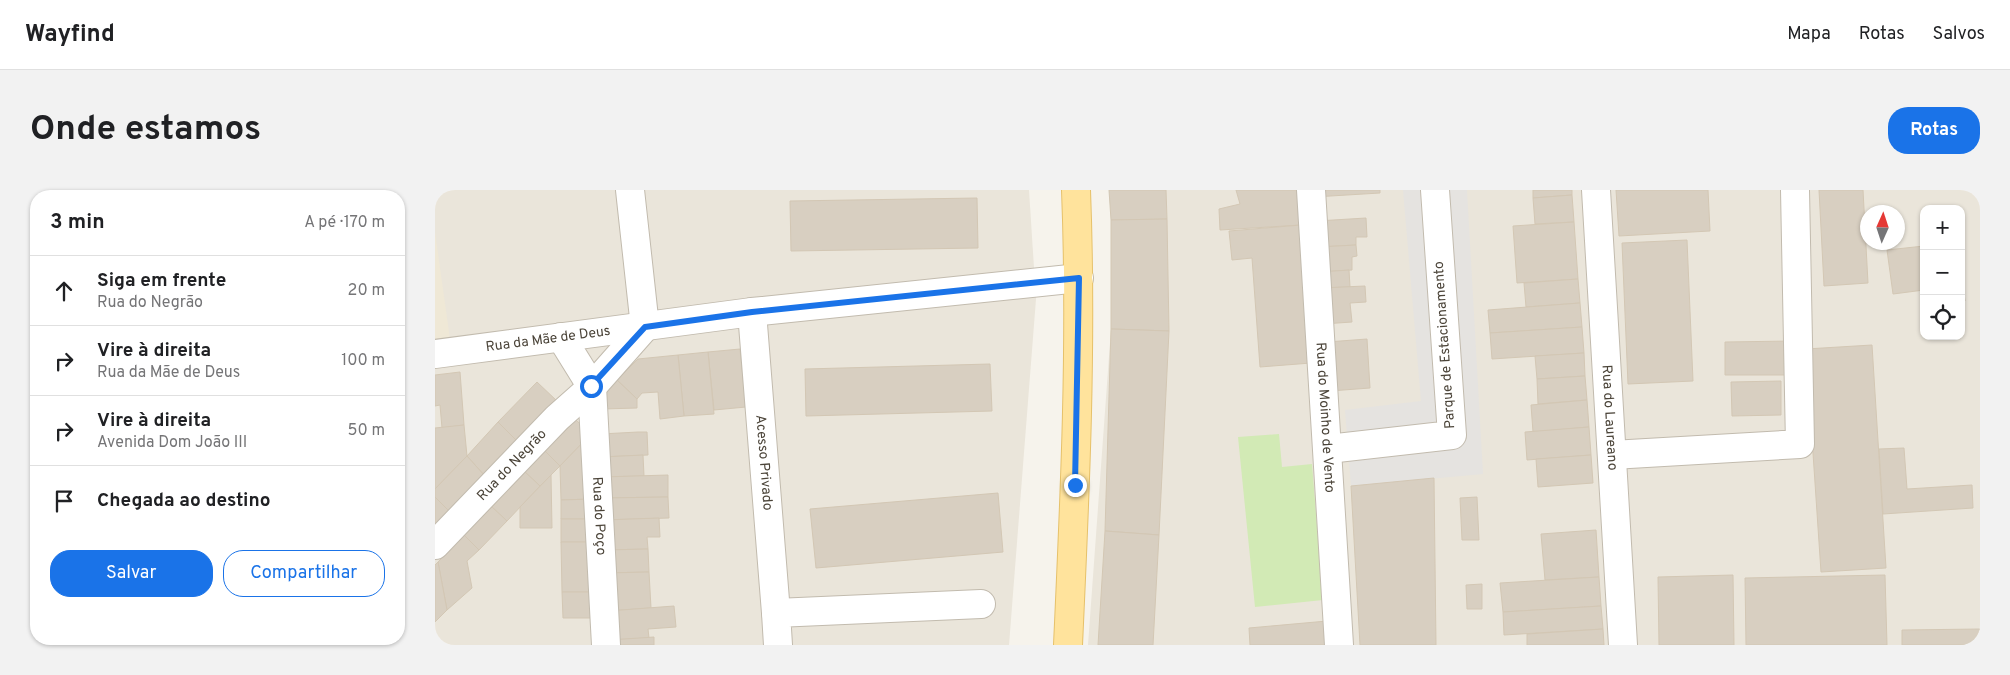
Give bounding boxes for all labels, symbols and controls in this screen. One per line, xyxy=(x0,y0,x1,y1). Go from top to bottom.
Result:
text: Wayfind xyxy=(25,20,115,50)
text: Mapa xyxy=(1787,23,1831,46)
text: Rotas xyxy=(1859,23,1905,46)
text: Salvos xyxy=(1933,23,1985,46)
button: Rotas xyxy=(1888,107,1980,154)
text: Onde estamos xyxy=(30,108,261,152)
north arrow xyxy=(1860,205,1905,250)
map controls xyxy=(1920,205,1965,340)
button: + xyxy=(1920,205,1965,250)
text: 3 min xyxy=(50,209,105,236)
text: A pé · 170 m xyxy=(304,213,385,233)
button: − xyxy=(1920,250,1965,295)
street label: Parque de Estacionamento xyxy=(1431,261,1459,429)
text: Siga em frente xyxy=(97,269,226,293)
icon: ahead xyxy=(50,277,78,305)
text: 20 m xyxy=(348,281,385,301)
text: Rua do Negrão xyxy=(97,293,203,313)
button: locate xyxy=(1920,295,1965,340)
street label: Rua da Mãe de Deus xyxy=(485,322,611,356)
text: Vire à direita xyxy=(97,339,211,363)
street label: Rua do Moinho de Vento xyxy=(1312,342,1338,494)
icon: right xyxy=(50,347,78,375)
text: 100 m xyxy=(341,351,385,371)
text: Rua da Mãe de Deus xyxy=(97,363,240,383)
street label: Rua do Laureano xyxy=(1598,364,1621,471)
route start xyxy=(580,375,603,398)
text: Vire à direita xyxy=(97,409,211,433)
street label: Acesso Privado xyxy=(752,414,776,511)
icon: right xyxy=(50,417,78,445)
text: 50 m xyxy=(348,421,385,441)
street label: Rua do Negrão xyxy=(474,425,550,504)
text: Avenida Dom João III xyxy=(97,433,247,453)
route end xyxy=(1064,474,1087,497)
street label: Rua do Poço xyxy=(588,476,610,556)
icon: arrive xyxy=(50,487,78,515)
text: Chegada ao destino xyxy=(97,489,271,513)
button: Salvar xyxy=(50,550,213,597)
button: Compartilhar xyxy=(223,550,385,597)

